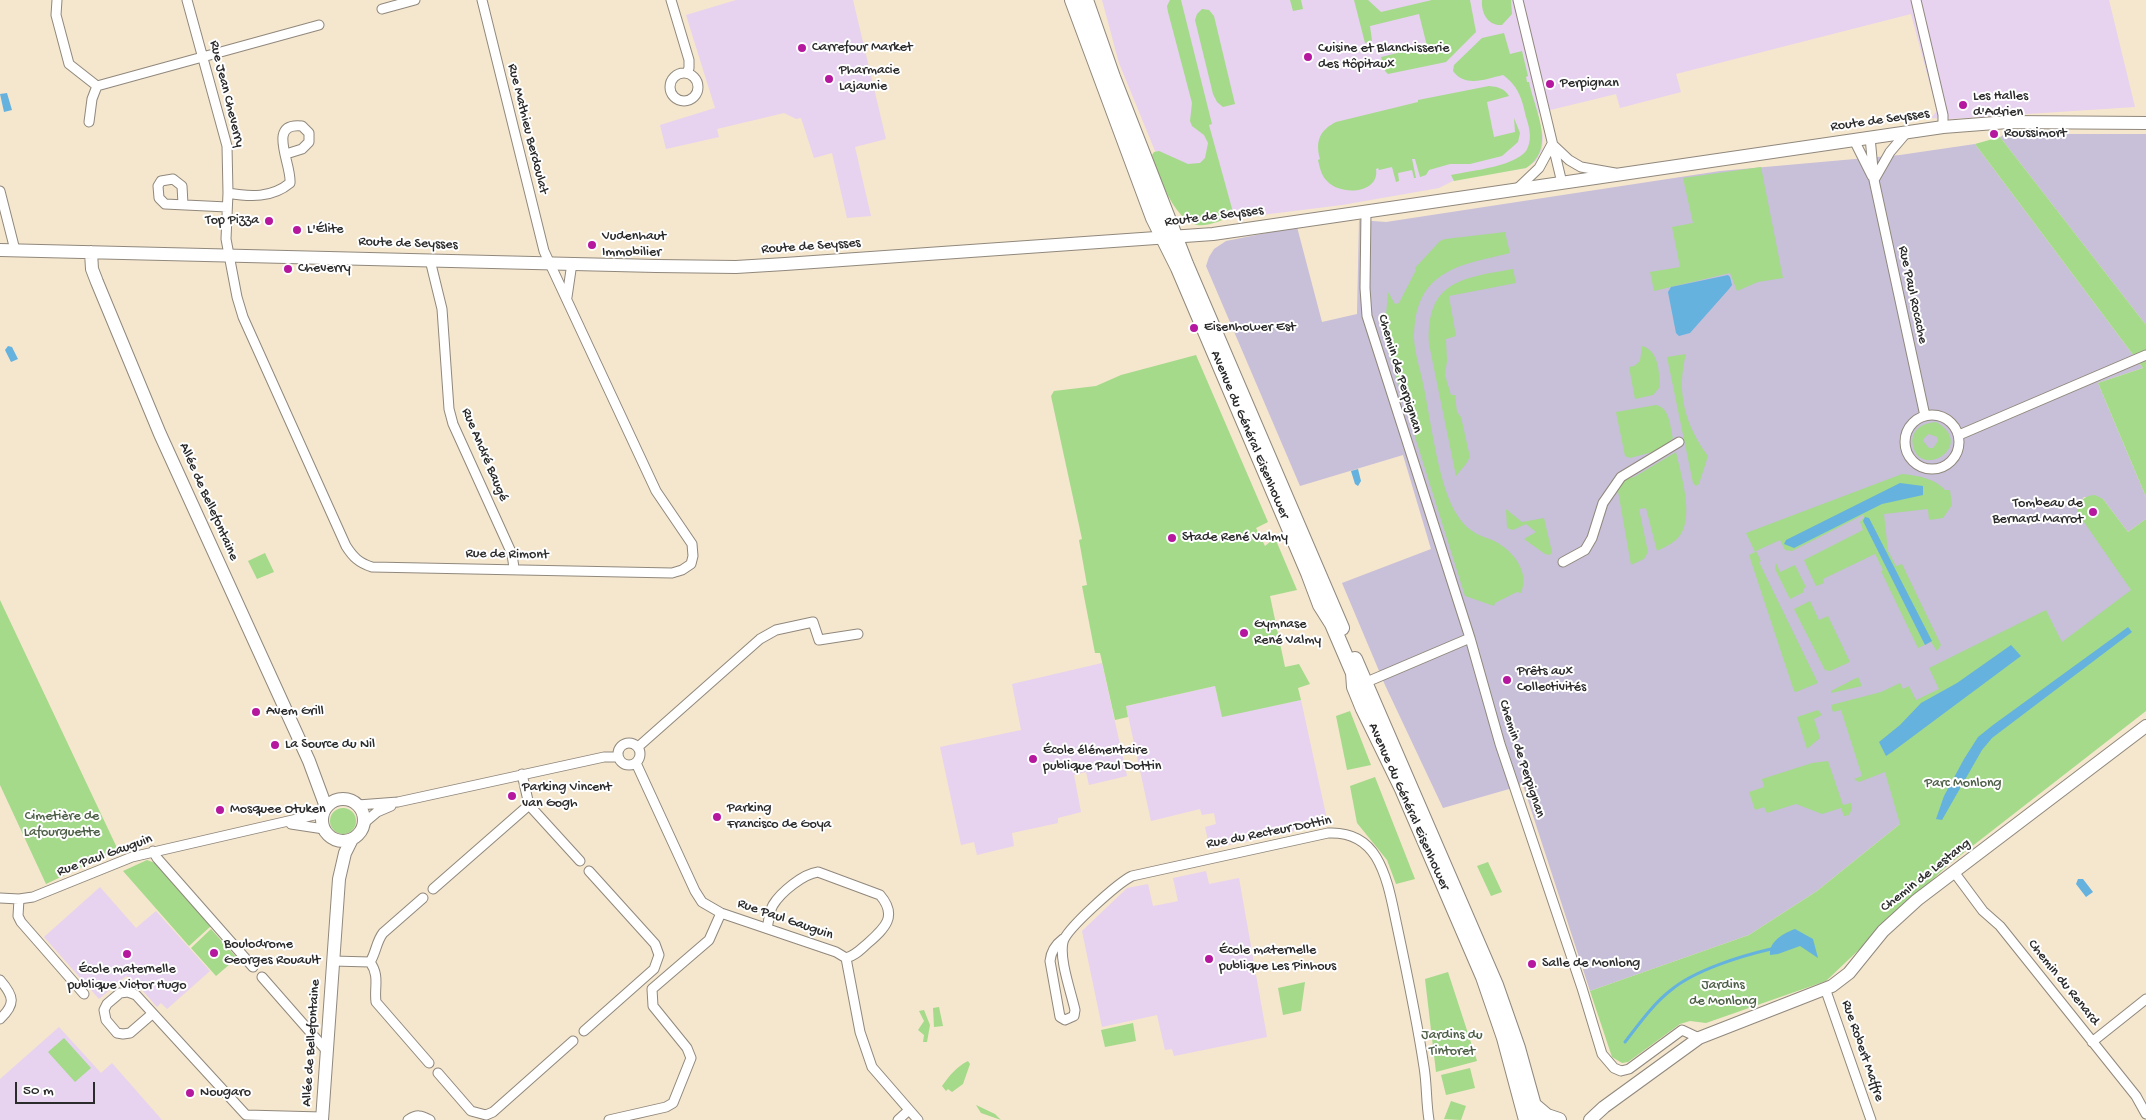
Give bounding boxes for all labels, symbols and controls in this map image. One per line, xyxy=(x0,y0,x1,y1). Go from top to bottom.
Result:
street label: Rue Jean Cheverry xyxy=(205,39,247,149)
place label: Carrefour Market xyxy=(812,40,913,56)
place label: Cuisine et Blanchisserie des Hôpitaux xyxy=(1318,41,1450,74)
marker: Carrefour Market xyxy=(796,42,808,54)
marker: Cuisine et Blanchisserie des Hôpitaux xyxy=(1302,51,1314,63)
street label: Rue Mathieu Berdoulat xyxy=(503,62,551,196)
place label: Pharmacie Lajaunie xyxy=(839,63,900,95)
marker: Pharmacie Lajaunie xyxy=(823,73,835,85)
place label: Perpignan xyxy=(1560,76,1619,92)
marker: Perpignan xyxy=(1544,78,1556,90)
place label: Les Halles d'Adrien xyxy=(1973,89,2028,121)
marker: Les Halles d'Adrien xyxy=(1957,99,1969,111)
street label: Route de Seysses xyxy=(1830,106,1930,136)
place label: Roussimort xyxy=(2004,126,2066,142)
marker: Roussimort xyxy=(1988,128,2000,140)
street label: Route de Seysses xyxy=(1164,203,1264,231)
place label: Top Pizza xyxy=(205,213,259,229)
marker: Top Pizza xyxy=(263,215,275,227)
place label: L'Élite xyxy=(307,222,343,238)
marker: L'Élite xyxy=(291,224,303,236)
place label: Vudenhaut Immobilier xyxy=(602,229,666,262)
street label: Route de Seysses xyxy=(358,234,458,254)
street label: Route de Seysses xyxy=(761,235,861,259)
marker: Vudenhaut Immobilier xyxy=(586,239,598,251)
street label: Rue Paul Rocache xyxy=(1893,245,1931,345)
place label: Cheverry xyxy=(298,261,351,277)
marker: Cheverry xyxy=(282,263,294,275)
street label: Chemin de Perpignan xyxy=(1373,313,1425,435)
place label: Eisenhower Est xyxy=(1204,320,1296,336)
marker: Eisenhower Est xyxy=(1188,322,1200,334)
street label: Avenue du Général Eisenhower xyxy=(1206,348,1292,522)
street label: Rue André Baugé xyxy=(457,406,511,504)
street label: Allée de Bellefontaine xyxy=(174,440,242,564)
place label: Tombeau de Bernard Marrot xyxy=(1992,496,2083,528)
marker: Tombeau de Bernard Marrot xyxy=(2087,506,2099,518)
place label: Stade René Valmy xyxy=(1182,530,1288,546)
marker: Stade René Valmy xyxy=(1166,532,1178,544)
street label: Rue de Rimont xyxy=(465,546,549,564)
place label: Gymnase René Valmy xyxy=(1254,617,1321,650)
marker: Gymnase René Valmy xyxy=(1238,627,1250,639)
place label: Prêts aux Collectivités xyxy=(1517,664,1586,696)
marker: Prêts aux Collectivités xyxy=(1501,674,1513,686)
street label: Chemin de Perpignan xyxy=(1494,698,1548,820)
place label: Avem Grill xyxy=(266,704,324,720)
marker: Avem Grill xyxy=(250,706,262,718)
street label: Avenue du Général Eisenhower xyxy=(1363,721,1453,893)
place label: La Source du Nil xyxy=(285,737,375,753)
marker: La Source du Nil xyxy=(269,739,281,751)
place label: École élémentaire publique Paul Dottin xyxy=(1043,743,1161,776)
marker: École élémentaire publique Paul Dottin xyxy=(1027,753,1039,765)
park label: Parc Monlong xyxy=(1924,776,2002,792)
place label: Parking Vincent van Gogh xyxy=(522,780,611,812)
marker: Parking Vincent van Gogh xyxy=(506,790,518,802)
place label: Parking Francisco de Goya xyxy=(727,801,831,834)
place label: Mosquee Otuken xyxy=(230,802,326,818)
marker: Mosquee Otuken xyxy=(214,804,226,816)
park label: Cimetière de Lafourguette xyxy=(24,809,100,842)
marker: Parking Francisco de Goya xyxy=(711,811,723,823)
street label: Rue du Recteur Dottin xyxy=(1205,813,1333,853)
street label: Rue Paul Gauguin xyxy=(55,831,155,881)
street label: Chemin de Lestang xyxy=(1878,836,1974,916)
street label: Rue Paul Gauguin xyxy=(735,896,835,944)
place label: Boulodrome Georges Rouault xyxy=(224,937,320,970)
street label: Chemin du Renard xyxy=(2023,937,2103,1029)
place label: École maternelle publique Les Pinhous xyxy=(1219,943,1336,976)
marker: Boulodrome Georges Rouault xyxy=(208,947,220,959)
marker: École maternelle publique Victor Hugo xyxy=(121,948,133,960)
marker: École maternelle publique Les Pinhous xyxy=(1203,953,1215,965)
place label: Salle de Monlong xyxy=(1542,956,1640,972)
marker: Salle de Monlong xyxy=(1526,958,1538,970)
place label: École maternelle publique Victor Hugo xyxy=(67,962,187,994)
park label: Jardins de Monlong xyxy=(1689,978,1757,1010)
street label: Allée de Bellefontaine xyxy=(299,979,325,1107)
street label: Rue Robert Maffre xyxy=(1837,998,1887,1104)
park label: Jardins du Tintoret xyxy=(1421,1028,1483,1060)
scale bar xyxy=(18,1072,98,1104)
text: 50 m xyxy=(23,1082,54,1100)
place label: Nougaro xyxy=(200,1085,251,1101)
marker: Nougaro xyxy=(184,1087,196,1099)

